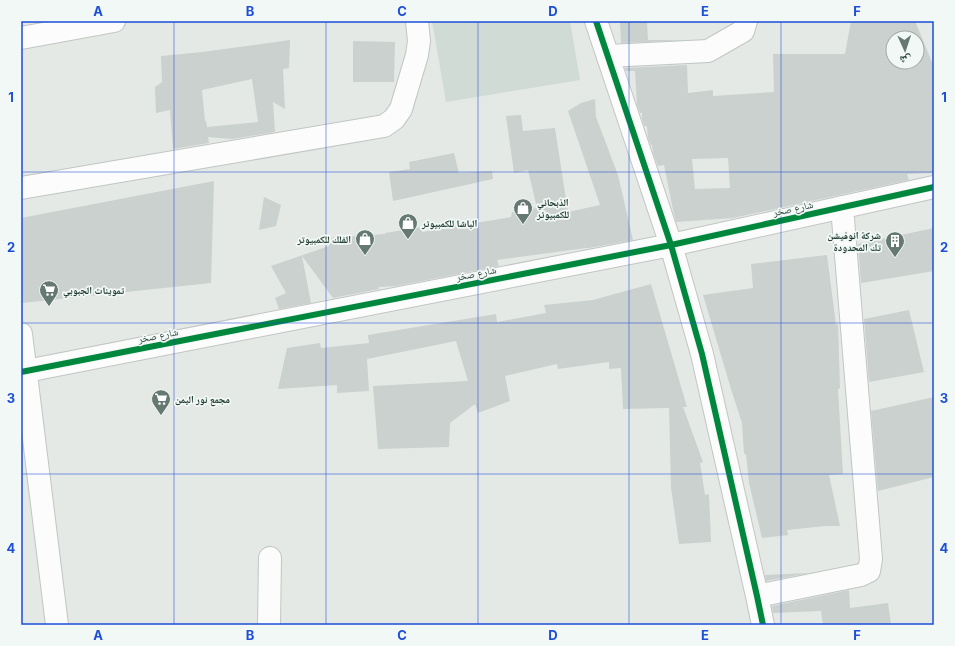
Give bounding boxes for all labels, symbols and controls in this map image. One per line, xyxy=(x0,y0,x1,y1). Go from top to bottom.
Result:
text: A xyxy=(93,3,103,19)
text: B xyxy=(246,3,255,19)
text: C xyxy=(397,3,407,19)
text: D xyxy=(548,3,558,19)
text: E xyxy=(701,3,709,19)
text: F xyxy=(853,3,861,19)
north arrow xyxy=(885,30,925,70)
text: ش xyxy=(899,52,912,67)
text: 1 xyxy=(8,89,14,105)
text: 1 xyxy=(941,89,947,105)
place label: الذبحاني للكمبيوتر xyxy=(536,196,569,221)
shop icon: الذبحاني للكمبيوتر xyxy=(512,197,534,225)
street label: شارع صخر xyxy=(771,198,815,219)
shop icon: الباشا للكمبيوتر xyxy=(397,212,419,240)
place label: الباشا للكمبيوتر xyxy=(421,217,477,230)
shop icon: الفلك للكمبيوتر xyxy=(354,228,376,256)
place label: شركة انوفيشن تك المحدودة xyxy=(827,229,882,254)
building icon: شركة انوفيشن تك المحدودة xyxy=(884,230,906,258)
place label: الفلك للكمبيوتر xyxy=(296,233,351,246)
text: 2 xyxy=(7,239,15,255)
text: 2 xyxy=(940,239,948,255)
street label: شارع صخر xyxy=(454,263,498,284)
supermarket icon: تموينات الجبوبي xyxy=(38,279,60,307)
place label: تموينات الجبوبي xyxy=(63,284,125,298)
street label: شارع صخر xyxy=(136,325,180,346)
supermarket icon: مجمع نور اليمن xyxy=(150,388,172,416)
text: 3 xyxy=(7,390,15,406)
text: 3 xyxy=(940,390,948,406)
place label: مجمع نور اليمن xyxy=(175,393,230,407)
text: 4 xyxy=(7,540,16,556)
text: 4 xyxy=(940,540,949,556)
text: A xyxy=(93,627,103,643)
text: B xyxy=(246,627,255,643)
text: C xyxy=(397,627,407,643)
text: D xyxy=(548,627,558,643)
text: E xyxy=(701,627,709,643)
text: F xyxy=(853,627,861,643)

